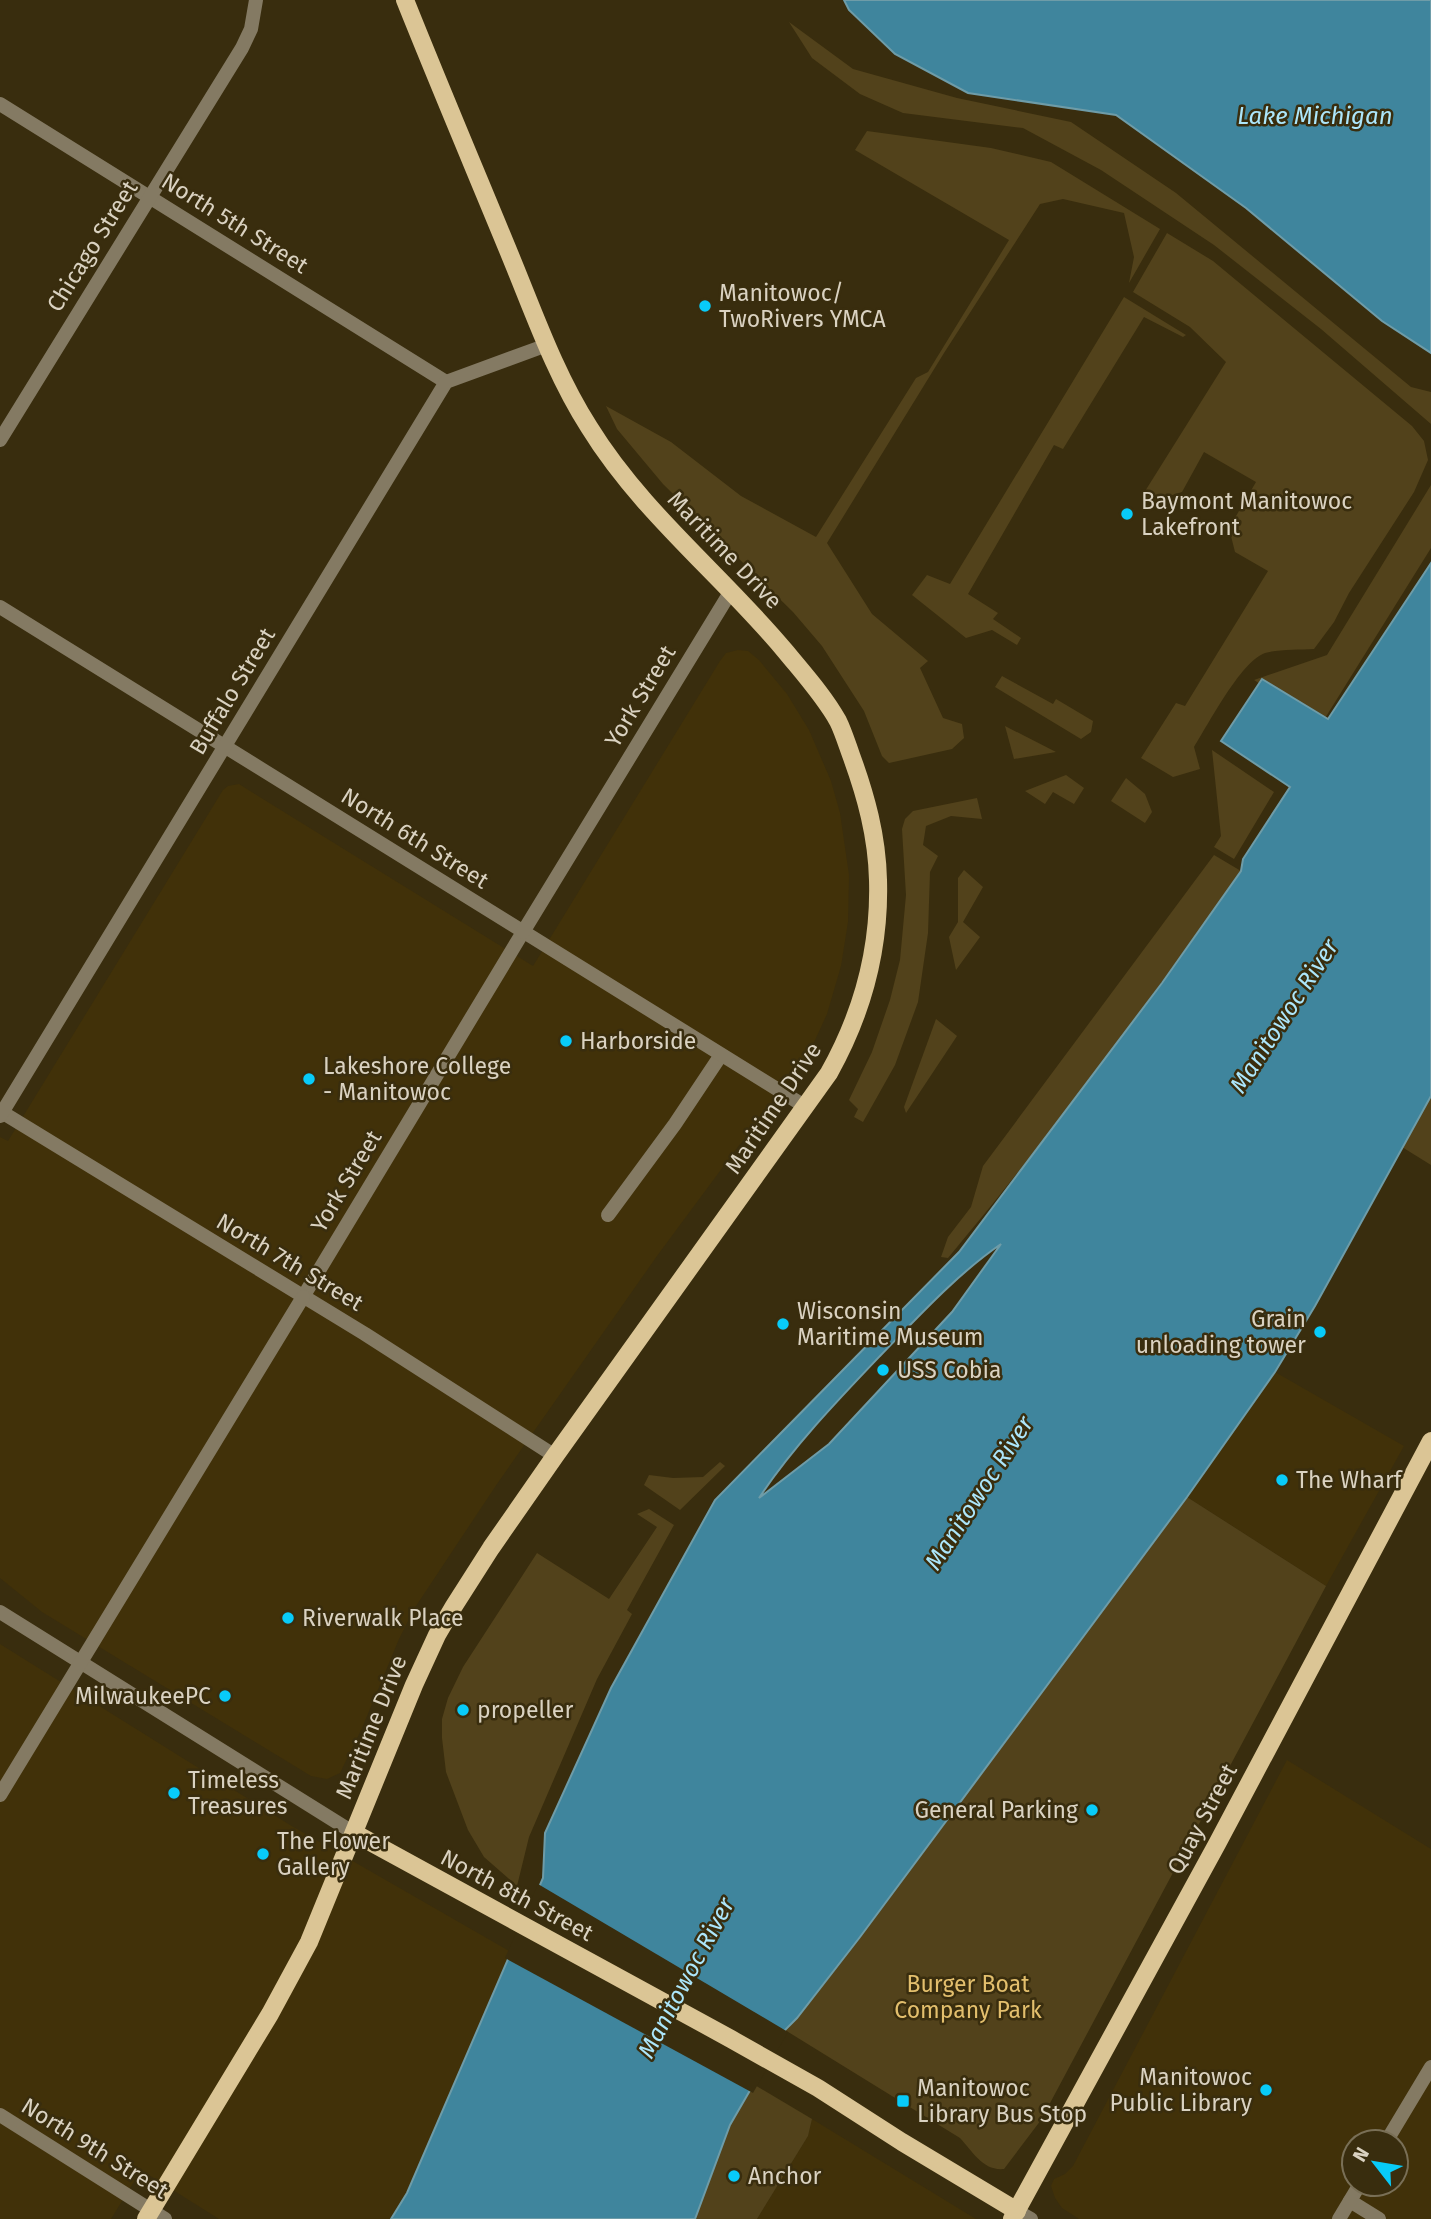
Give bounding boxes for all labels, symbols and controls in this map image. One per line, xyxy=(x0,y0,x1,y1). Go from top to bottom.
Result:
water label: Lake Michigan xyxy=(1237,102,1393,130)
street label: North 5th Street xyxy=(157,167,314,280)
street label: Chicago Street xyxy=(41,175,144,317)
place label: Manitowoc/ TwoRivers YMCA xyxy=(719,279,886,333)
marker: Manitowoc/ TwoRivers YMCA xyxy=(697,298,713,314)
street label: Maritime Drive xyxy=(662,485,788,615)
place label: Baymont Manitowoc Lakefront xyxy=(1141,487,1352,541)
marker: Baymont Manitowoc Lakefront xyxy=(1119,506,1135,522)
street label: Buffalo Street xyxy=(183,622,281,760)
street label: York Street xyxy=(599,639,682,752)
street label: North 6th Street xyxy=(336,781,494,895)
water label: Manitowoc River xyxy=(1224,933,1345,1098)
place label: Harborside xyxy=(580,1027,696,1055)
marker: Harborside xyxy=(558,1033,574,1049)
street label: Maritime Drive xyxy=(719,1037,827,1179)
place label: Lakeshore College - Manitowoc xyxy=(323,1052,511,1106)
marker: Lakeshore College - Manitowoc xyxy=(301,1071,317,1087)
street label: York Street xyxy=(305,1124,388,1237)
street label: North 7th Street xyxy=(211,1207,369,1317)
place label: Wisconsin Maritime Museum xyxy=(797,1297,984,1351)
place label: Grain unloading tower xyxy=(1136,1305,1306,1359)
marker: Wisconsin Maritime Museum xyxy=(775,1316,791,1332)
marker: Grain unloading tower xyxy=(1312,1324,1328,1340)
place label: USS Cobia xyxy=(897,1356,1001,1384)
marker: USS Cobia xyxy=(875,1362,891,1378)
water label: Manitowoc River xyxy=(919,1410,1040,1575)
place label: The Wharf xyxy=(1296,1466,1404,1494)
marker: The Wharf xyxy=(1274,1472,1290,1488)
place label: Riverwalk Place xyxy=(302,1604,463,1632)
marker: Riverwalk Place xyxy=(280,1610,296,1626)
street label: Maritime Drive xyxy=(329,1651,413,1803)
place label: MilwaukeePC xyxy=(75,1682,211,1710)
marker: MilwaukeePC xyxy=(217,1688,233,1704)
place label: propeller xyxy=(477,1696,573,1724)
marker: propeller xyxy=(455,1702,471,1718)
street label: Quay Street xyxy=(1161,1758,1243,1879)
place label: Timeless Treasures xyxy=(188,1766,288,1820)
marker: Timeless Treasures xyxy=(166,1785,182,1801)
place label: General Parking xyxy=(915,1796,1078,1824)
marker: General Parking xyxy=(1084,1802,1100,1818)
place label: The Flower Gallery xyxy=(277,1827,390,1881)
street label: North 8th Street xyxy=(436,1843,599,1947)
marker: The Flower Gallery xyxy=(255,1846,271,1862)
water label: Manitowoc River xyxy=(632,1892,740,2063)
park label: Burger Boat Company Park xyxy=(894,1970,1042,2024)
place label: Manitowoc Public Library xyxy=(1110,2063,1253,2117)
place label: Manitowoc Library Bus Stop xyxy=(917,2074,1087,2128)
marker: Manitowoc Public Library xyxy=(1258,2082,1274,2098)
street label: North 9th Street xyxy=(16,2092,174,2205)
marker: Manitowoc Library Bus Stop xyxy=(895,2093,911,2109)
north arrow xyxy=(1340,2128,1410,2198)
text: N xyxy=(1348,2143,1374,2166)
place label: Anchor xyxy=(748,2162,822,2190)
marker: Anchor xyxy=(726,2168,742,2184)

